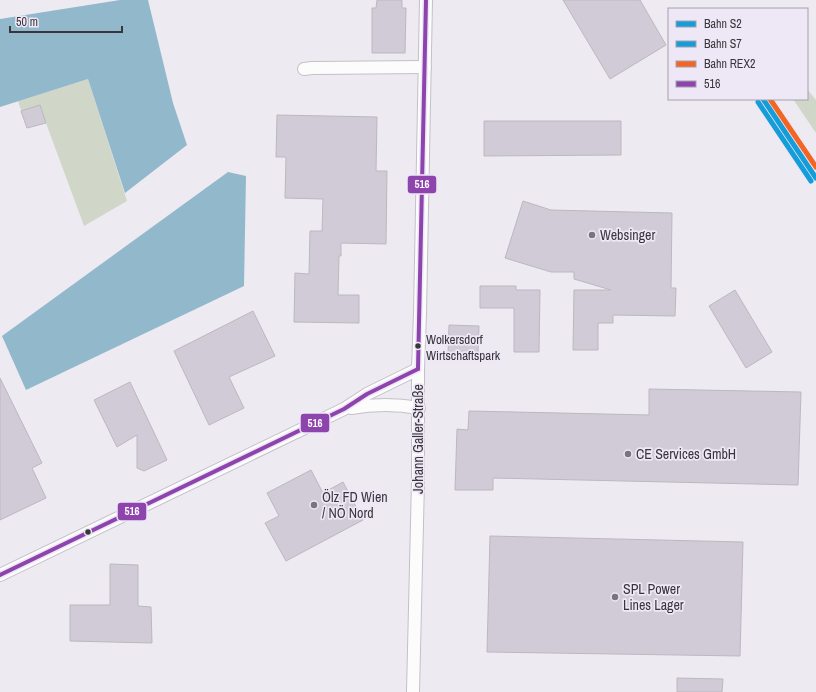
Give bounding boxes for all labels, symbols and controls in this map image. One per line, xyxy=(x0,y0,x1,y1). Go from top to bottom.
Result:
scale bar xyxy=(10,8,122,34)
legend xyxy=(668,8,808,100)
text: 50 m xyxy=(16,14,38,30)
text: Bahn S2 xyxy=(704,16,742,32)
text: Bahn S7 xyxy=(704,36,742,52)
text: Bahn REX2 xyxy=(704,56,755,72)
text: 516 xyxy=(704,76,720,92)
line badge: 516 xyxy=(407,175,437,194)
text: 516 xyxy=(414,177,430,191)
place label: Websinger xyxy=(600,226,655,244)
marker: Websinger xyxy=(587,230,597,240)
place label: Wolkersdorf Wirtschaftspark xyxy=(426,331,501,364)
marker: Wolkersdorf Wirtschaftspark xyxy=(413,341,423,351)
street label: Johann Galler-Straße xyxy=(409,384,427,494)
line badge: 516 xyxy=(300,413,330,433)
text: 516 xyxy=(307,416,323,430)
place label: CE Services GmbH xyxy=(636,445,736,463)
marker: CE Services GmbH xyxy=(623,449,633,459)
place label: Ölz FD Wien / NÖ Nord xyxy=(322,488,388,522)
marker: Ölz FD Wien / NÖ Nord xyxy=(309,500,319,510)
line badge: 516 xyxy=(117,502,147,521)
text: 516 xyxy=(124,504,140,518)
unlabelled marker xyxy=(83,527,93,537)
place label: SPL Power Lines Lager xyxy=(623,580,684,614)
marker: SPL Power Lines Lager xyxy=(610,592,620,602)

